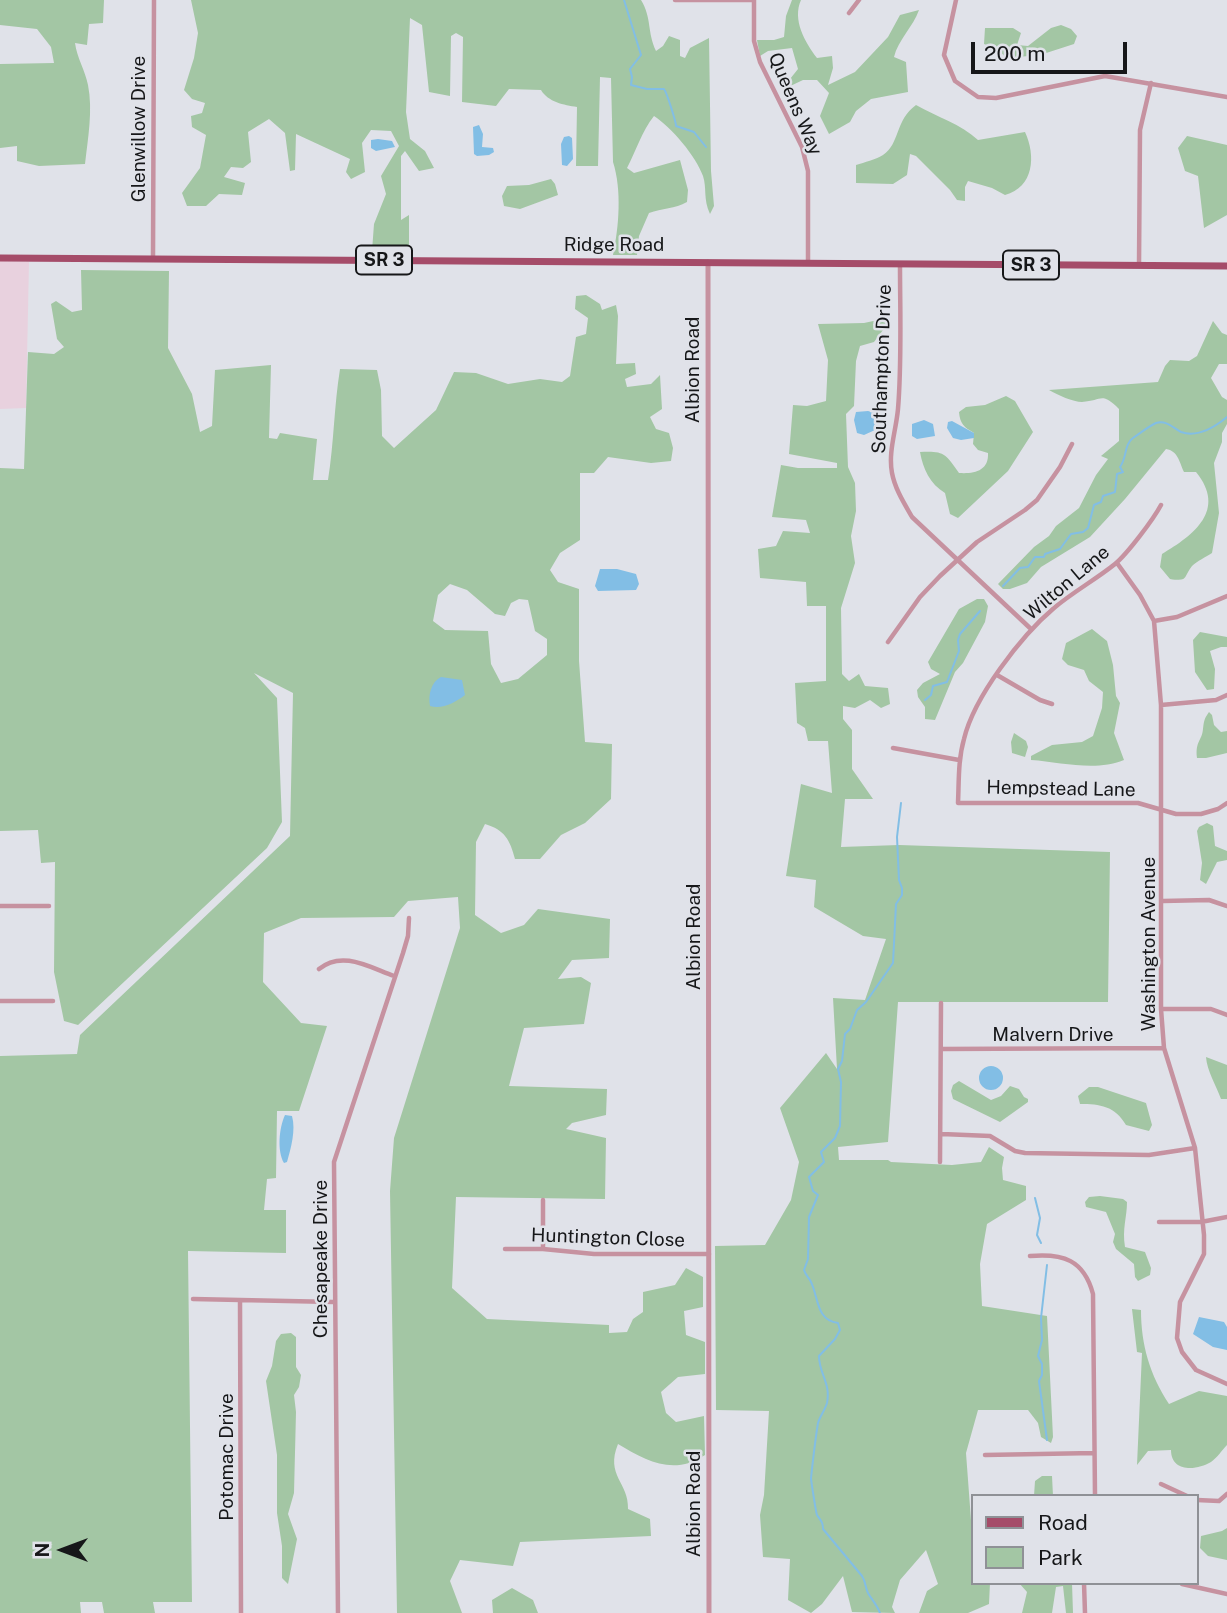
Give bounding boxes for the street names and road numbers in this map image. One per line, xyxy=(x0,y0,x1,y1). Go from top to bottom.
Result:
street label: Queens Way xyxy=(763,49,827,159)
street label: Glenwillow Drive xyxy=(128,56,150,202)
street label: Ridge Road xyxy=(564,234,664,256)
road number: SR 3 xyxy=(356,246,412,274)
road number: SR 3 xyxy=(1003,250,1059,279)
street label: Southampton Drive xyxy=(868,284,896,454)
street label: Albion Road xyxy=(682,317,704,423)
street label: Wilton Lane xyxy=(1020,541,1114,625)
street label: Hempstead Lane xyxy=(986,776,1136,802)
street label: Washington Avenue xyxy=(1138,857,1160,1031)
street label: Albion Road xyxy=(683,884,705,990)
street label: Malvern Drive xyxy=(992,1024,1114,1046)
street label: Chesapeake Drive xyxy=(310,1180,332,1338)
street label: Huntington Close xyxy=(531,1224,685,1252)
street label: Potomac Drive xyxy=(216,1393,238,1521)
street label: Albion Road xyxy=(683,1451,705,1557)

